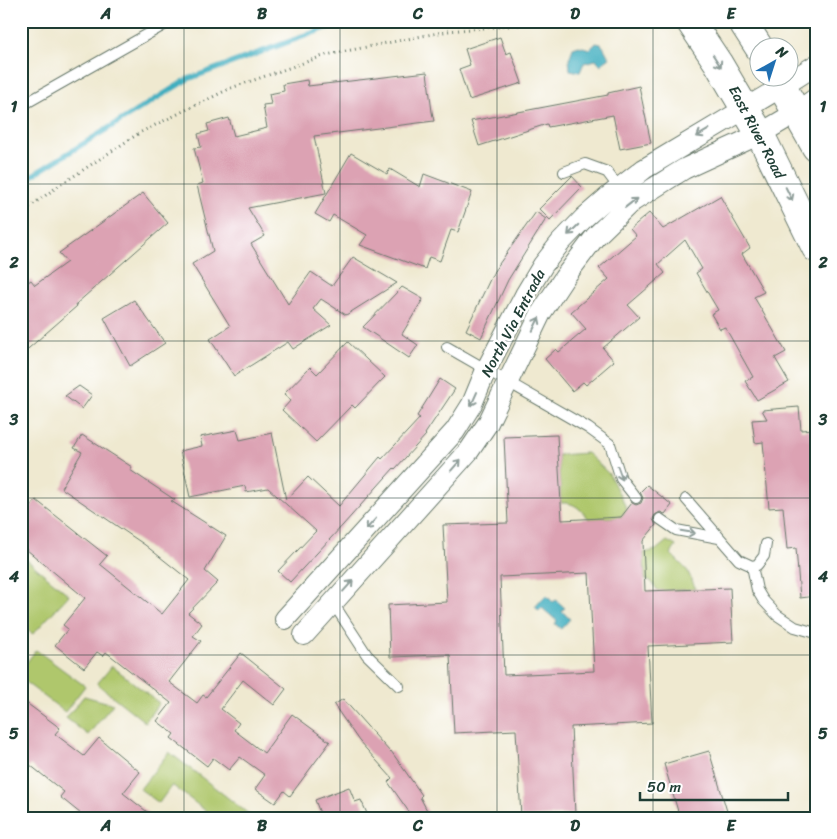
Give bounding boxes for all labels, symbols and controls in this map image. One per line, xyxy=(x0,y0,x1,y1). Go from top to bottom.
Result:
text: A xyxy=(100,0,111,28)
text: B xyxy=(257,0,268,28)
text: C xyxy=(412,0,424,28)
text: D xyxy=(570,0,580,28)
text: E xyxy=(727,0,737,28)
north arrow xyxy=(750,38,800,88)
text: N xyxy=(769,39,794,65)
one-way arrow xyxy=(712,54,722,68)
street label: East River Road xyxy=(721,80,793,184)
text: 1 xyxy=(11,92,18,121)
text: 1 xyxy=(820,92,827,121)
one-way arrow xyxy=(696,129,710,139)
one-way arrow xyxy=(784,186,794,201)
one-way arrow xyxy=(624,198,637,209)
one-way arrow xyxy=(567,223,579,236)
text: 2 xyxy=(8,248,19,277)
text: 2 xyxy=(817,248,828,277)
street label: North Via Entrada xyxy=(474,264,553,382)
one-way arrow xyxy=(532,317,541,332)
one-way arrow xyxy=(468,391,478,406)
text: 3 xyxy=(9,405,19,434)
text: 3 xyxy=(818,405,828,434)
one-way arrow xyxy=(451,458,462,471)
one-way arrow xyxy=(616,464,625,480)
one-way arrow xyxy=(365,518,377,531)
one-way arrow xyxy=(679,528,695,538)
text: 4 xyxy=(8,562,19,591)
text: 4 xyxy=(817,562,828,591)
one-way arrow xyxy=(342,579,354,592)
text: 5 xyxy=(9,719,19,748)
text: 5 xyxy=(818,719,828,748)
scale bar xyxy=(640,769,787,801)
text: 50 m xyxy=(647,774,682,800)
text: A xyxy=(100,811,111,839)
text: B xyxy=(257,811,268,839)
text: C xyxy=(412,811,424,839)
text: D xyxy=(570,811,580,839)
text: E xyxy=(727,811,737,839)

